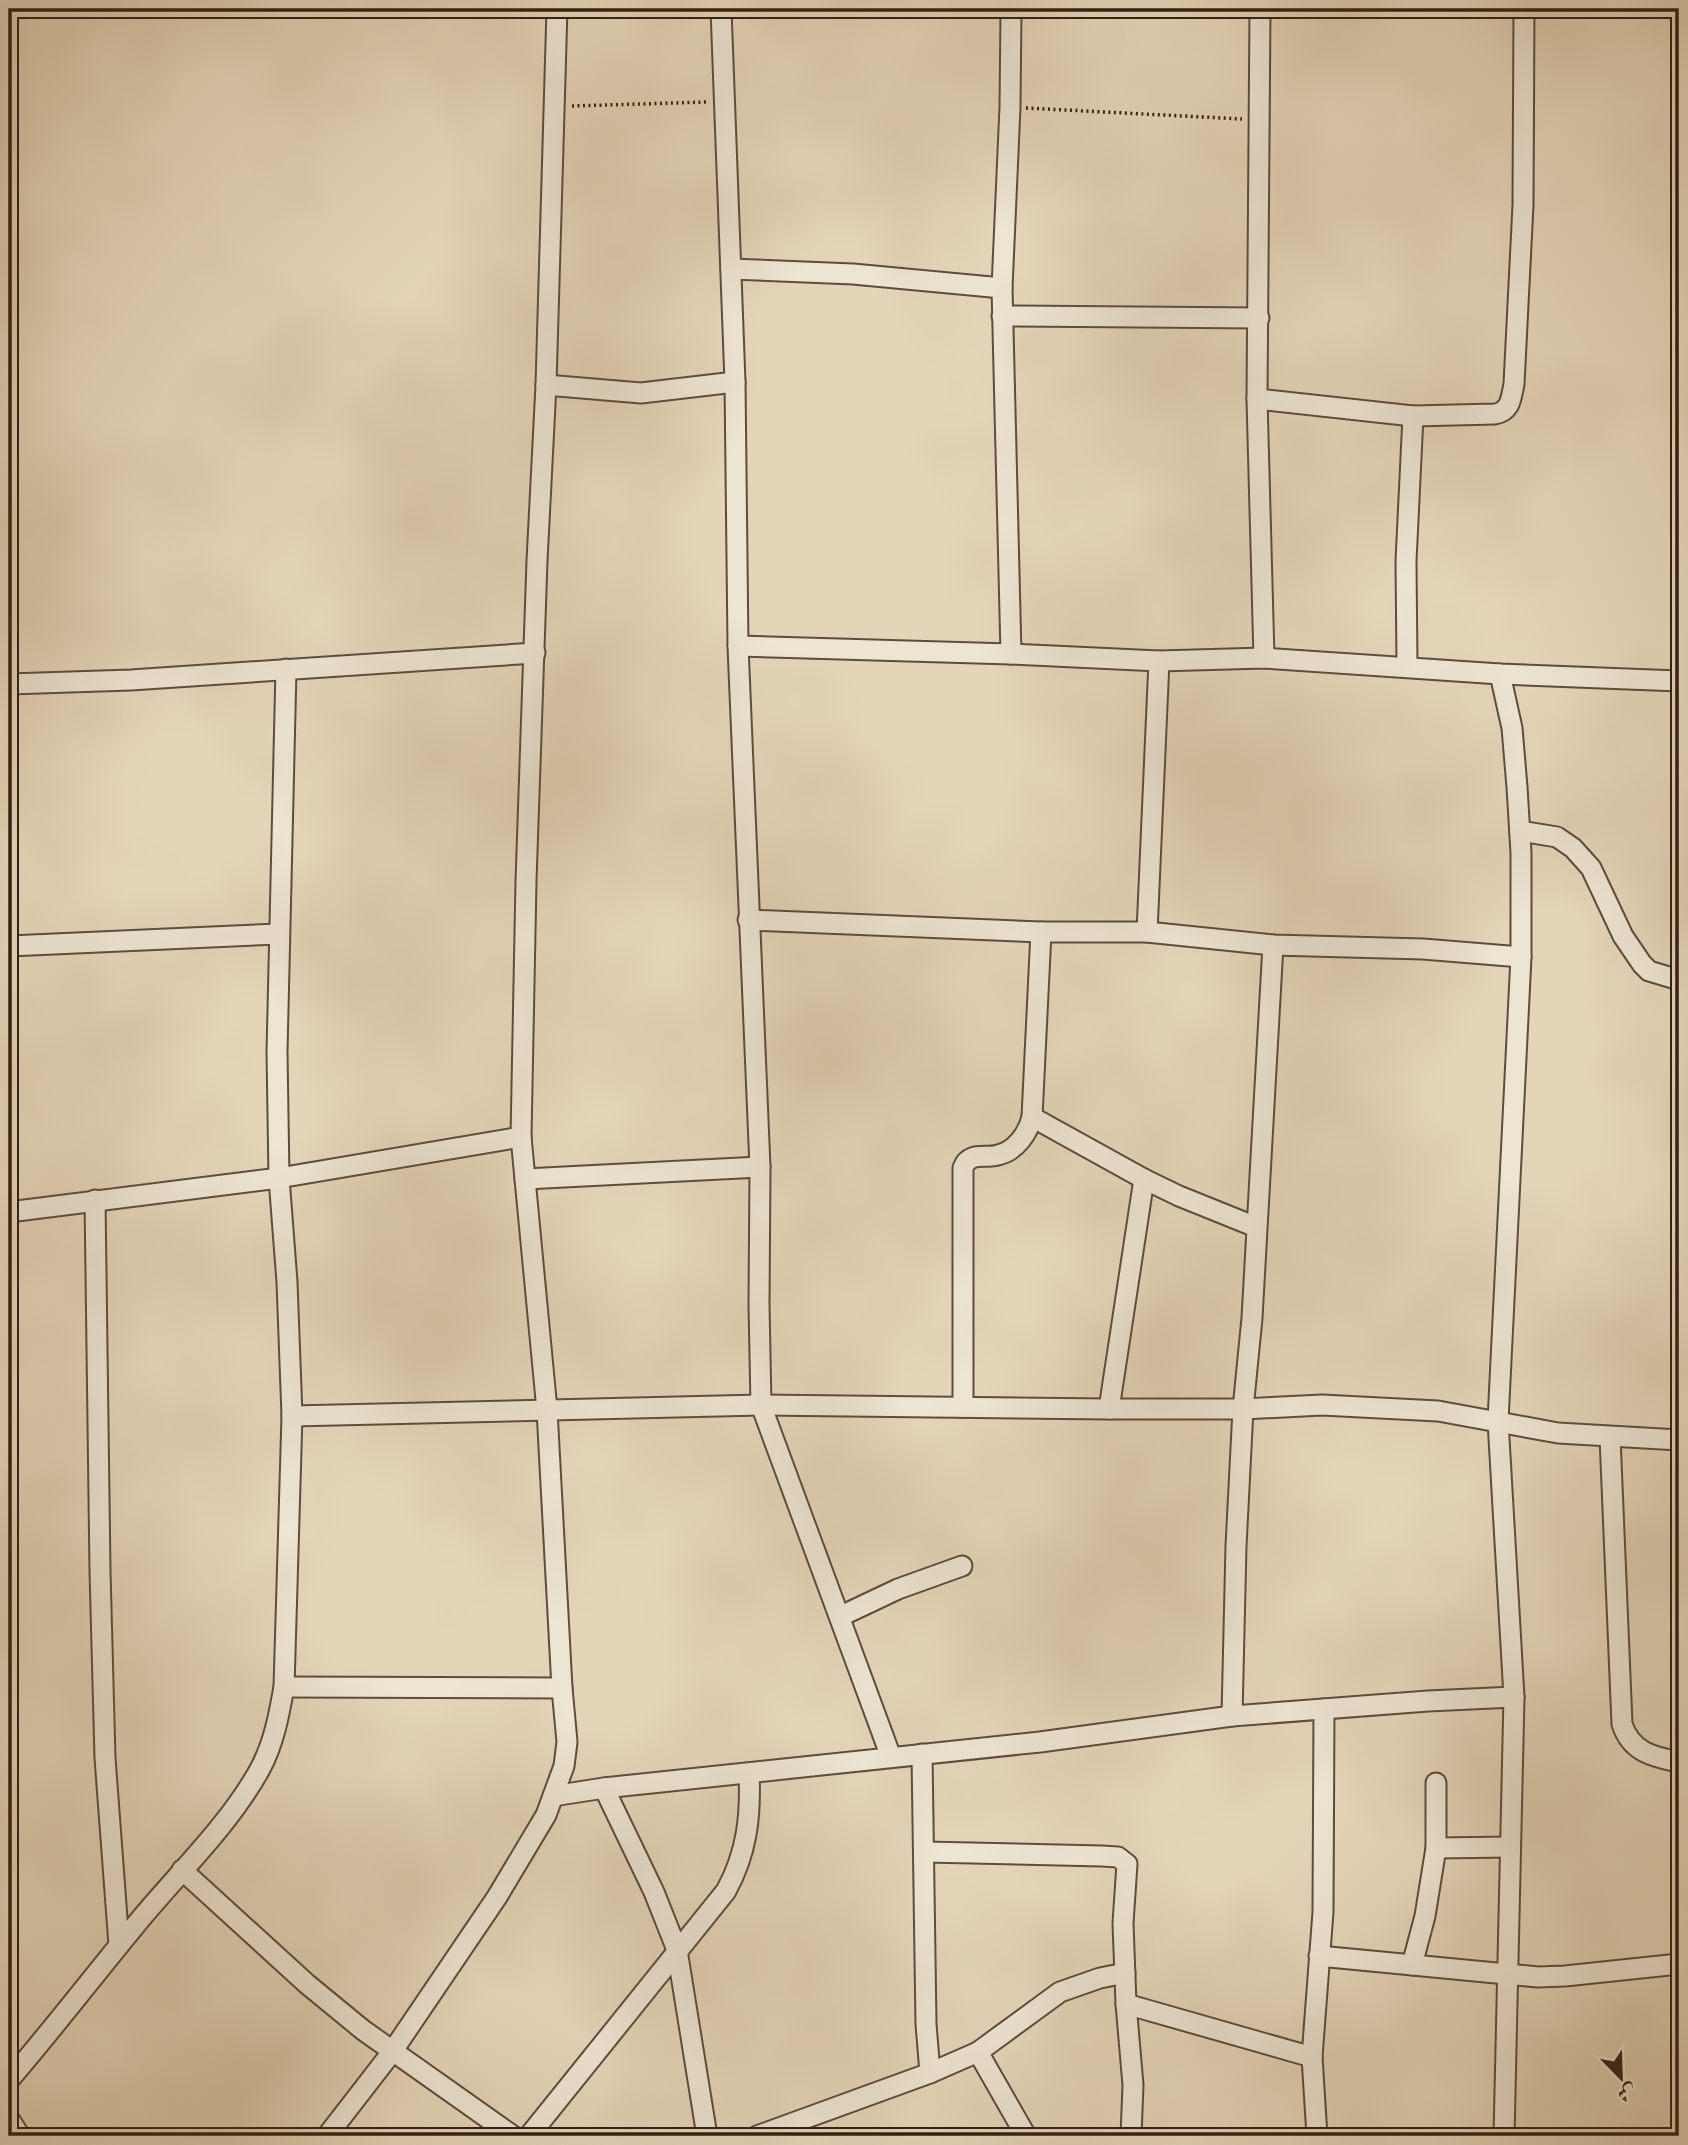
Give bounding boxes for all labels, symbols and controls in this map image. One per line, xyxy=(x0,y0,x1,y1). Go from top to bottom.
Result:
north arrow xyxy=(1586,2044,1656,2114)
text: ش xyxy=(1614,2078,1641,2107)

